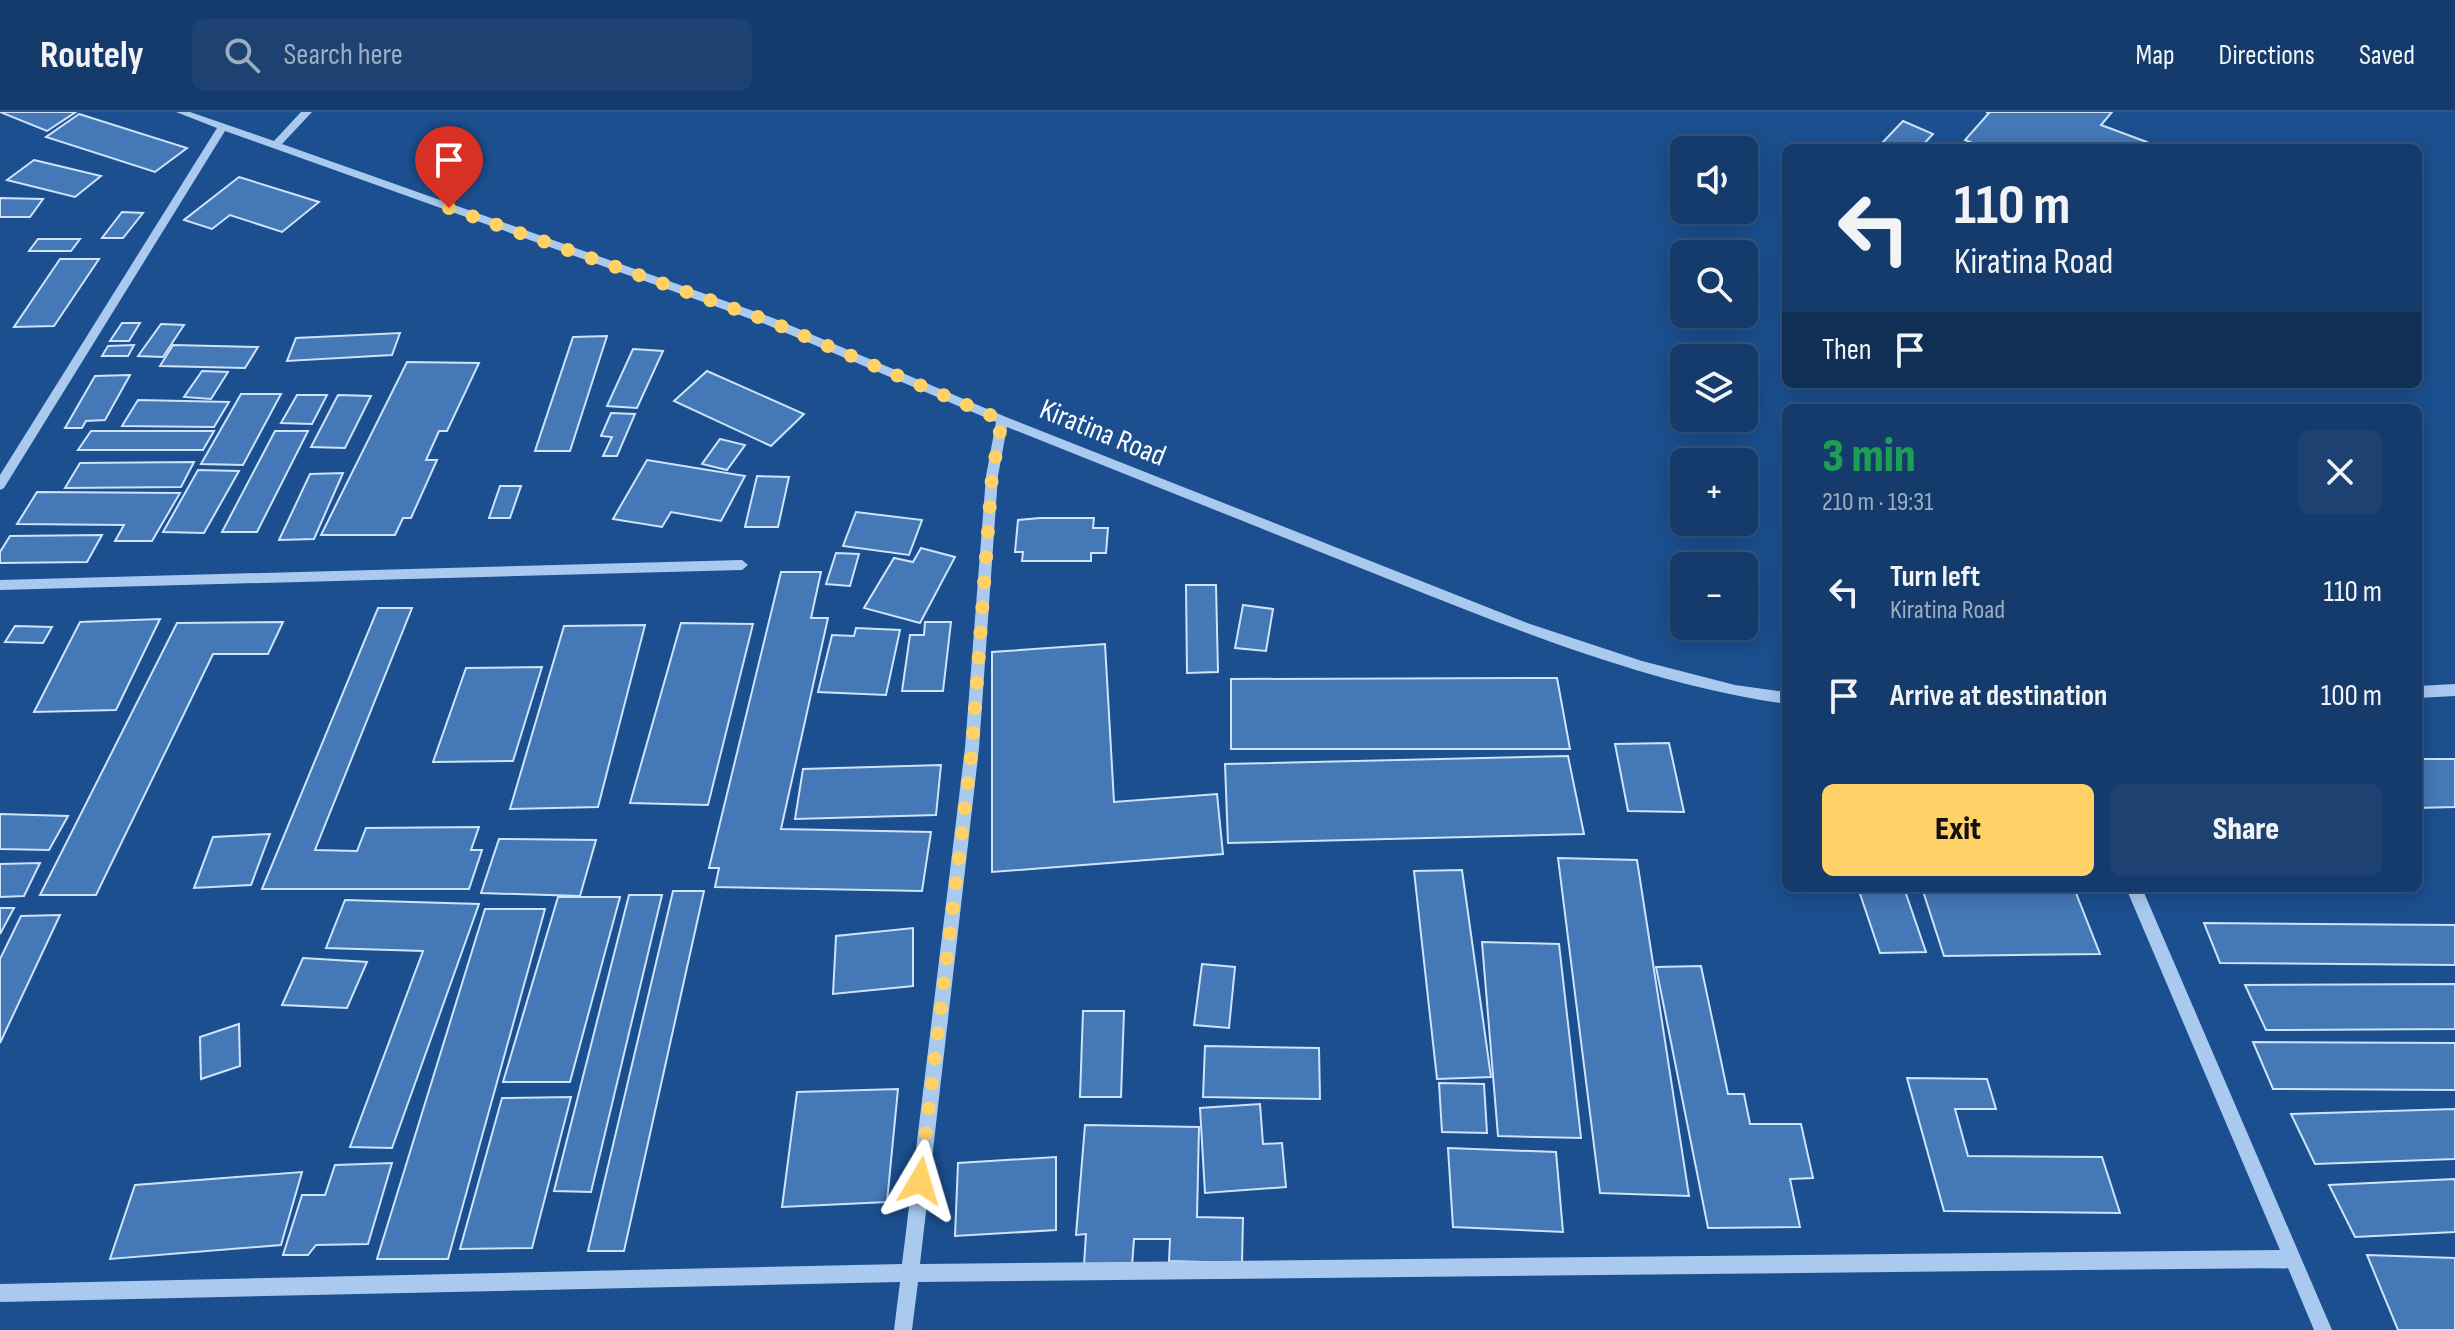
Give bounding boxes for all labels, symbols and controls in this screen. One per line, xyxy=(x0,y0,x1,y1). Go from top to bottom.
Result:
search box xyxy=(192,19,752,91)
text: Routely xyxy=(40,33,144,78)
icon: search xyxy=(220,33,264,77)
text: Search here xyxy=(284,37,403,73)
text: Map xyxy=(2136,39,2175,72)
text: Directions xyxy=(2219,39,2315,72)
text: Saved xyxy=(2359,39,2415,72)
pin xyxy=(415,126,483,208)
map controls xyxy=(1670,136,1758,640)
button: sound xyxy=(1670,136,1758,224)
icon: arrive xyxy=(427,138,471,182)
text: 110 m xyxy=(1954,173,2070,240)
icon: left xyxy=(1822,176,1926,280)
button: search xyxy=(1670,240,1758,328)
text: Kiratina Road xyxy=(1954,241,2113,284)
icon: arrive xyxy=(1888,328,1932,372)
text: Then xyxy=(1822,332,1872,368)
button: layers xyxy=(1670,344,1758,432)
street label: Kiratina Road xyxy=(1034,391,1171,474)
text: 3 min xyxy=(1822,428,1916,485)
button: close xyxy=(2298,430,2382,514)
button: + xyxy=(1670,448,1758,536)
text: 210 m · 19:31 xyxy=(1822,487,1933,518)
button: − xyxy=(1670,552,1758,640)
text: Turn left xyxy=(1890,559,1980,595)
icon: left xyxy=(1822,570,1866,614)
text: 110 m xyxy=(2324,574,2382,610)
text: Kiratina Road xyxy=(1890,595,2005,626)
icon: arrive xyxy=(1822,674,1866,718)
text: Arrive at destination xyxy=(1890,678,2107,714)
text: 100 m xyxy=(2321,678,2382,714)
button: Exit xyxy=(1822,784,2094,876)
button: Share xyxy=(2110,784,2382,876)
position arrow xyxy=(878,1139,962,1223)

